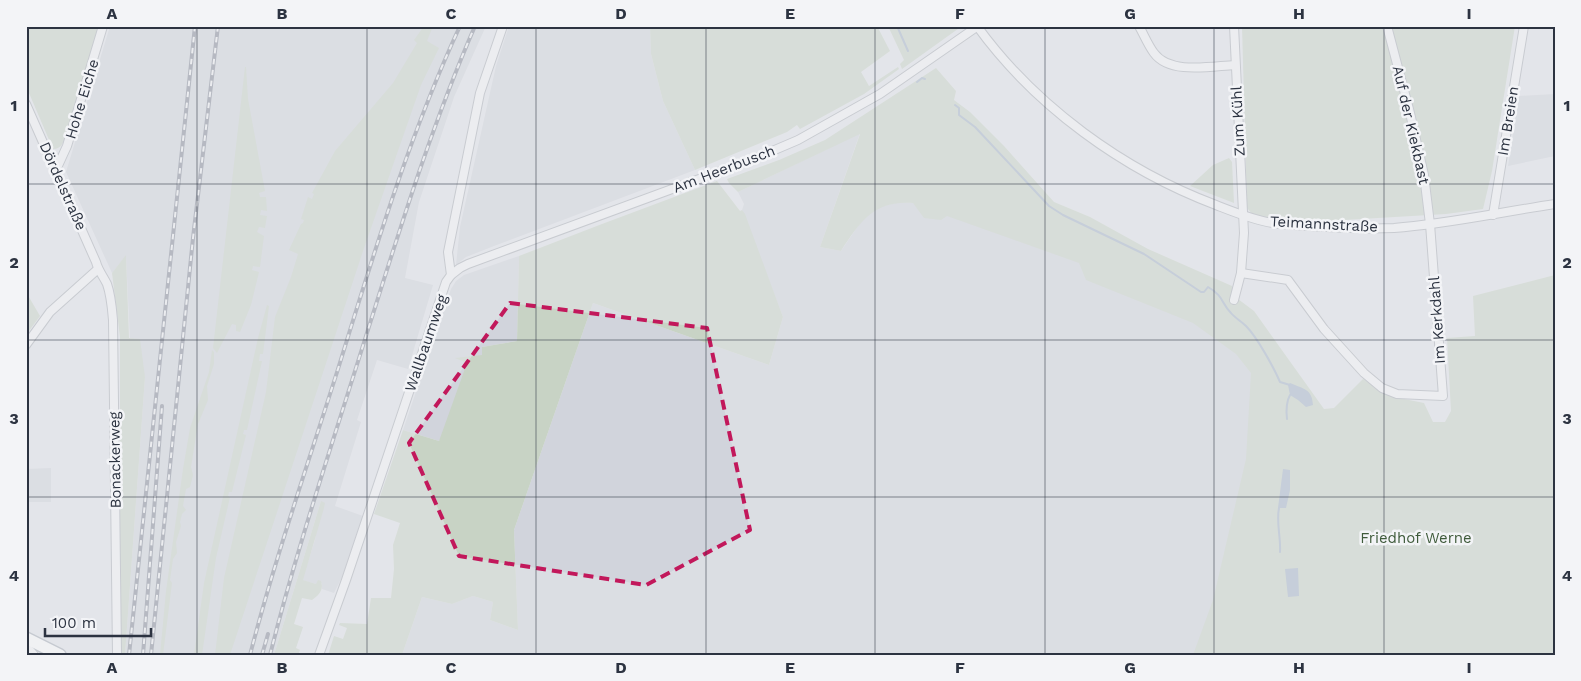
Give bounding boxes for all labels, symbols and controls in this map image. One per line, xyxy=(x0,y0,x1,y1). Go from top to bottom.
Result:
text: A xyxy=(107,4,118,23)
text: B xyxy=(277,4,288,23)
text: C xyxy=(446,4,457,23)
text: D xyxy=(615,4,627,23)
text: E xyxy=(785,4,795,23)
text: F xyxy=(955,4,965,23)
text: G xyxy=(1124,4,1136,23)
text: H xyxy=(1293,4,1305,23)
text: I xyxy=(1466,4,1472,23)
street label: Hohe Eiche xyxy=(61,57,103,141)
street label: Auf der Kiekbast xyxy=(1389,64,1434,187)
street label: Zum Kühl xyxy=(1227,85,1249,157)
street label: Im Breien xyxy=(1494,85,1522,157)
text: 1 xyxy=(11,96,17,115)
text: 1 xyxy=(1564,96,1570,115)
street label: Dördelstraße xyxy=(35,139,91,233)
street label: Am Heerbusch xyxy=(670,141,778,197)
street label: Teimannstraße xyxy=(1270,212,1378,236)
text: 2 xyxy=(9,253,19,272)
text: 2 xyxy=(1562,253,1572,272)
street label: Im Kerkdahl xyxy=(1425,275,1449,364)
street label: Wallbaumweg xyxy=(401,292,451,394)
text: 3 xyxy=(9,409,19,428)
text: 3 xyxy=(1562,409,1572,428)
street label: Bonackerweg xyxy=(105,411,125,509)
park label: Friedhof Werne xyxy=(1360,529,1472,547)
text: 4 xyxy=(9,566,19,585)
text: 4 xyxy=(1562,566,1572,585)
scale bar xyxy=(45,606,151,638)
text: 100 m xyxy=(52,614,96,632)
text: A xyxy=(107,658,118,677)
text: B xyxy=(277,658,288,677)
text: C xyxy=(446,658,457,677)
text: D xyxy=(615,658,627,677)
text: E xyxy=(785,658,795,677)
text: F xyxy=(955,658,965,677)
text: G xyxy=(1124,658,1136,677)
text: H xyxy=(1293,658,1305,677)
text: I xyxy=(1466,658,1472,677)

